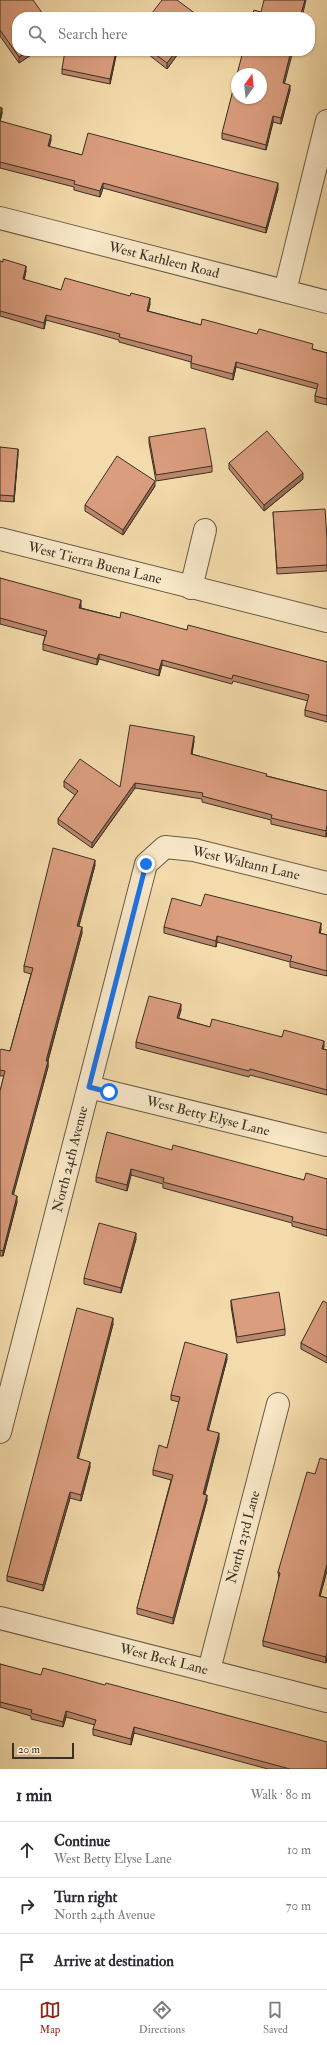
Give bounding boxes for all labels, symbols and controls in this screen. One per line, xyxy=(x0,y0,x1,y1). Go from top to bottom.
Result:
search box xyxy=(12,12,315,56)
icon: search xyxy=(26,23,48,45)
text: Search here xyxy=(58,25,127,44)
north arrow xyxy=(231,68,267,104)
street label: West Kathleen Road xyxy=(106,238,221,282)
street label: West Tierra Buena Lane xyxy=(25,538,164,588)
street label: West Waltann Lane xyxy=(190,842,302,884)
route end xyxy=(137,855,155,873)
route start xyxy=(100,1083,118,1101)
street label: West Betty Elyse Lane xyxy=(143,1092,272,1141)
street label: North 24th Avenue xyxy=(49,1104,91,1214)
street label: North 23rd Lane xyxy=(222,1489,264,1585)
street label: West Beck Lane xyxy=(117,1640,210,1678)
scale bar xyxy=(12,1741,74,1760)
text: 20 m xyxy=(18,1743,40,1756)
text: 1 min xyxy=(16,1785,52,1806)
text: Walk · 80 m xyxy=(250,1787,311,1803)
text: Continue xyxy=(54,1832,110,1851)
icon: ahead xyxy=(16,1839,38,1861)
text: 10 m xyxy=(287,1842,311,1858)
text: West Betty Elyse Lane xyxy=(54,1851,172,1867)
text: Turn right xyxy=(54,1888,117,1907)
icon: right xyxy=(16,1895,38,1917)
text: 70 m xyxy=(286,1898,311,1914)
text: North 24th Avenue xyxy=(54,1907,155,1923)
icon: arrive xyxy=(16,1951,38,1973)
text: Arrive at destination xyxy=(54,1952,174,1971)
tab: Map xyxy=(39,1999,61,2036)
tab: Directions xyxy=(139,1999,185,2036)
tab: Saved xyxy=(263,1999,288,2036)

